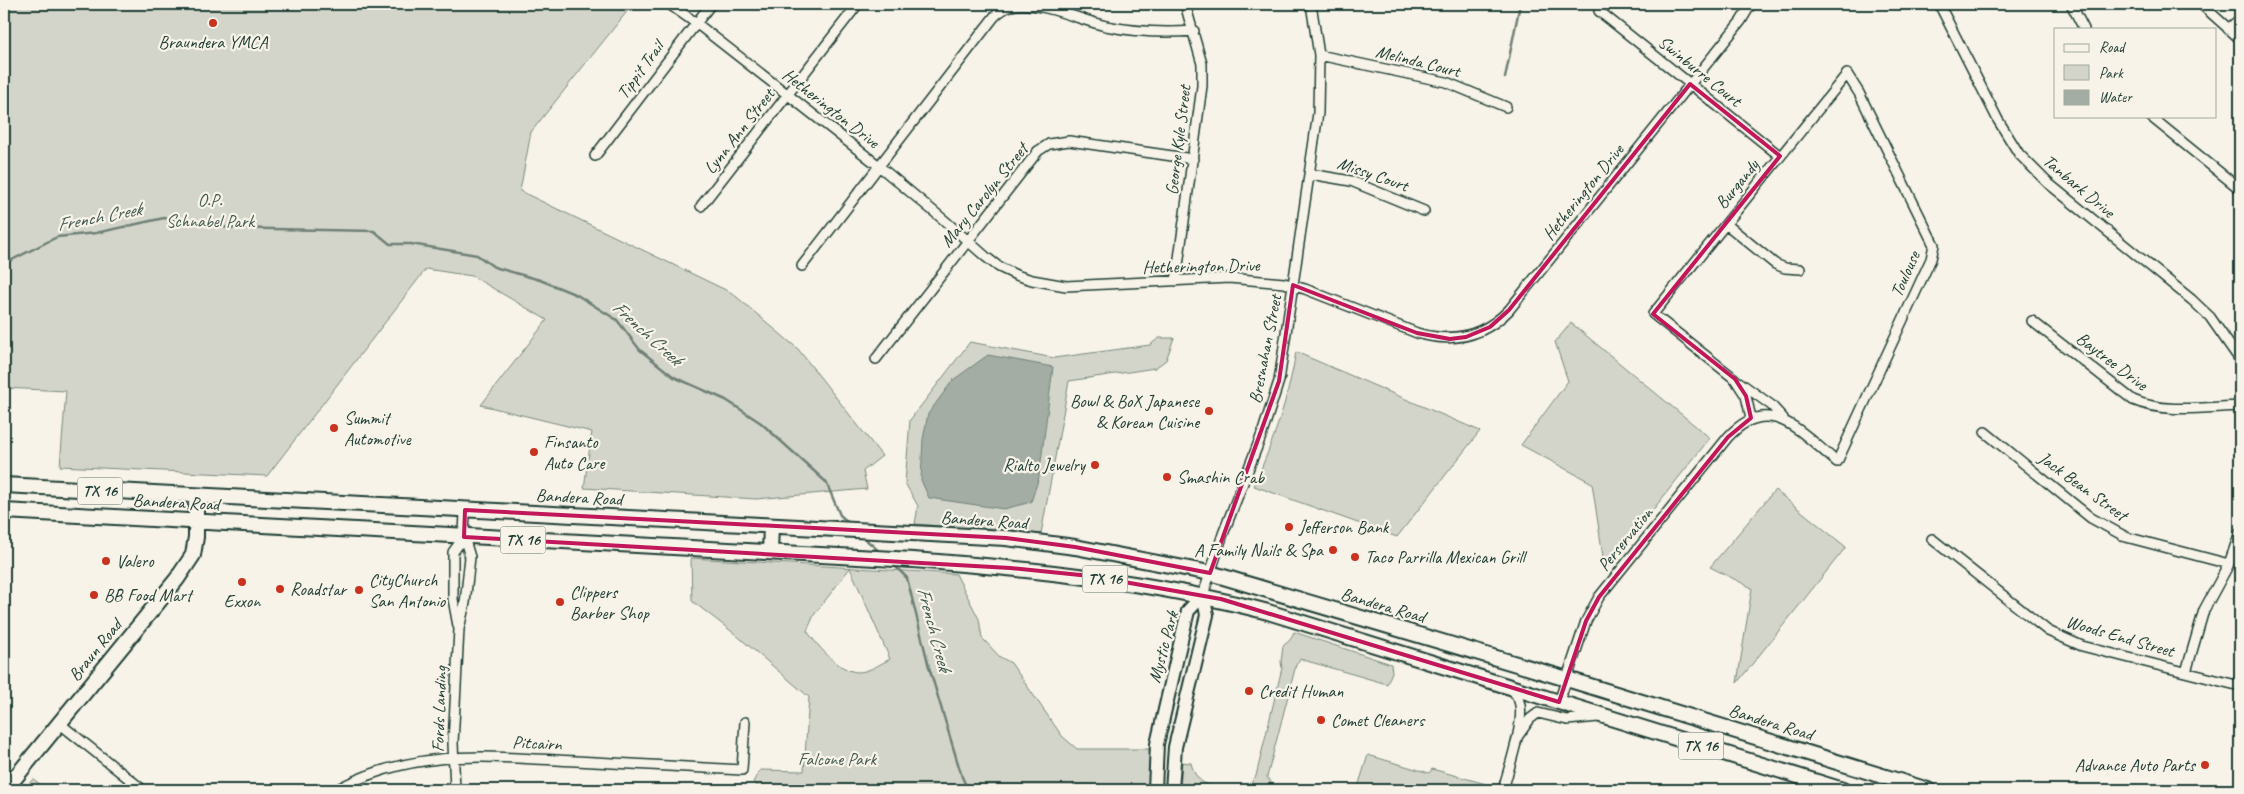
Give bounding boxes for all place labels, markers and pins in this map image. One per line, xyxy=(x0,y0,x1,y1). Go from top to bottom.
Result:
marker: Braundera YMCA xyxy=(207,17,219,29)
place label: Braundera YMCA xyxy=(159,31,268,53)
place label: Bowl & BoX Japanese & Korean Cuisine xyxy=(1070,390,1200,433)
marker: Bowl & BoX Japanese & Korean Cuisine xyxy=(1203,405,1215,417)
place label: Summit Automotive xyxy=(344,407,412,450)
marker: Summit Automotive xyxy=(328,422,340,434)
place label: Finsanto Auto Care xyxy=(544,431,606,474)
marker: Finsanto Auto Care xyxy=(528,446,540,458)
place label: Rialto Jewelry xyxy=(1003,454,1087,476)
marker: Rialto Jewelry xyxy=(1089,459,1101,471)
place label: Smashin Crab xyxy=(1177,466,1265,488)
marker: Smashin Crab xyxy=(1161,471,1173,483)
place label: Jefferson Bank xyxy=(1298,516,1390,538)
marker: Jefferson Bank xyxy=(1283,521,1295,533)
place label: A Family Nails & Spa xyxy=(1194,539,1324,561)
marker: A Family Nails & Spa xyxy=(1327,544,1339,556)
place label: Taco Parrilla Mexican Grill xyxy=(1365,546,1528,568)
place label: Valero xyxy=(116,550,155,572)
marker: Taco Parrilla Mexican Grill xyxy=(1349,551,1361,563)
marker: Valero xyxy=(100,555,112,567)
place label: CityChurch San Antonio xyxy=(369,569,447,612)
marker: Exxon xyxy=(236,576,248,588)
place label: Roadstar xyxy=(290,578,349,600)
place label: Clippers Barber Shop xyxy=(570,581,650,624)
marker: Roadstar xyxy=(274,583,286,595)
place label: BB Food Mart xyxy=(104,584,195,606)
marker: CityChurch San Antonio xyxy=(353,584,365,596)
marker: BB Food Mart xyxy=(88,589,100,601)
place label: Exxon xyxy=(224,590,261,612)
marker: Clippers Barber Shop xyxy=(554,596,566,608)
place label: Credit Human xyxy=(1259,680,1344,702)
marker: Credit Human xyxy=(1243,685,1255,697)
place label: Comet Cleaners xyxy=(1331,709,1426,731)
marker: Comet Cleaners xyxy=(1315,714,1327,726)
place label: Advance Auto Parts xyxy=(2075,754,2197,776)
marker: Advance Auto Parts xyxy=(2199,759,2211,771)

